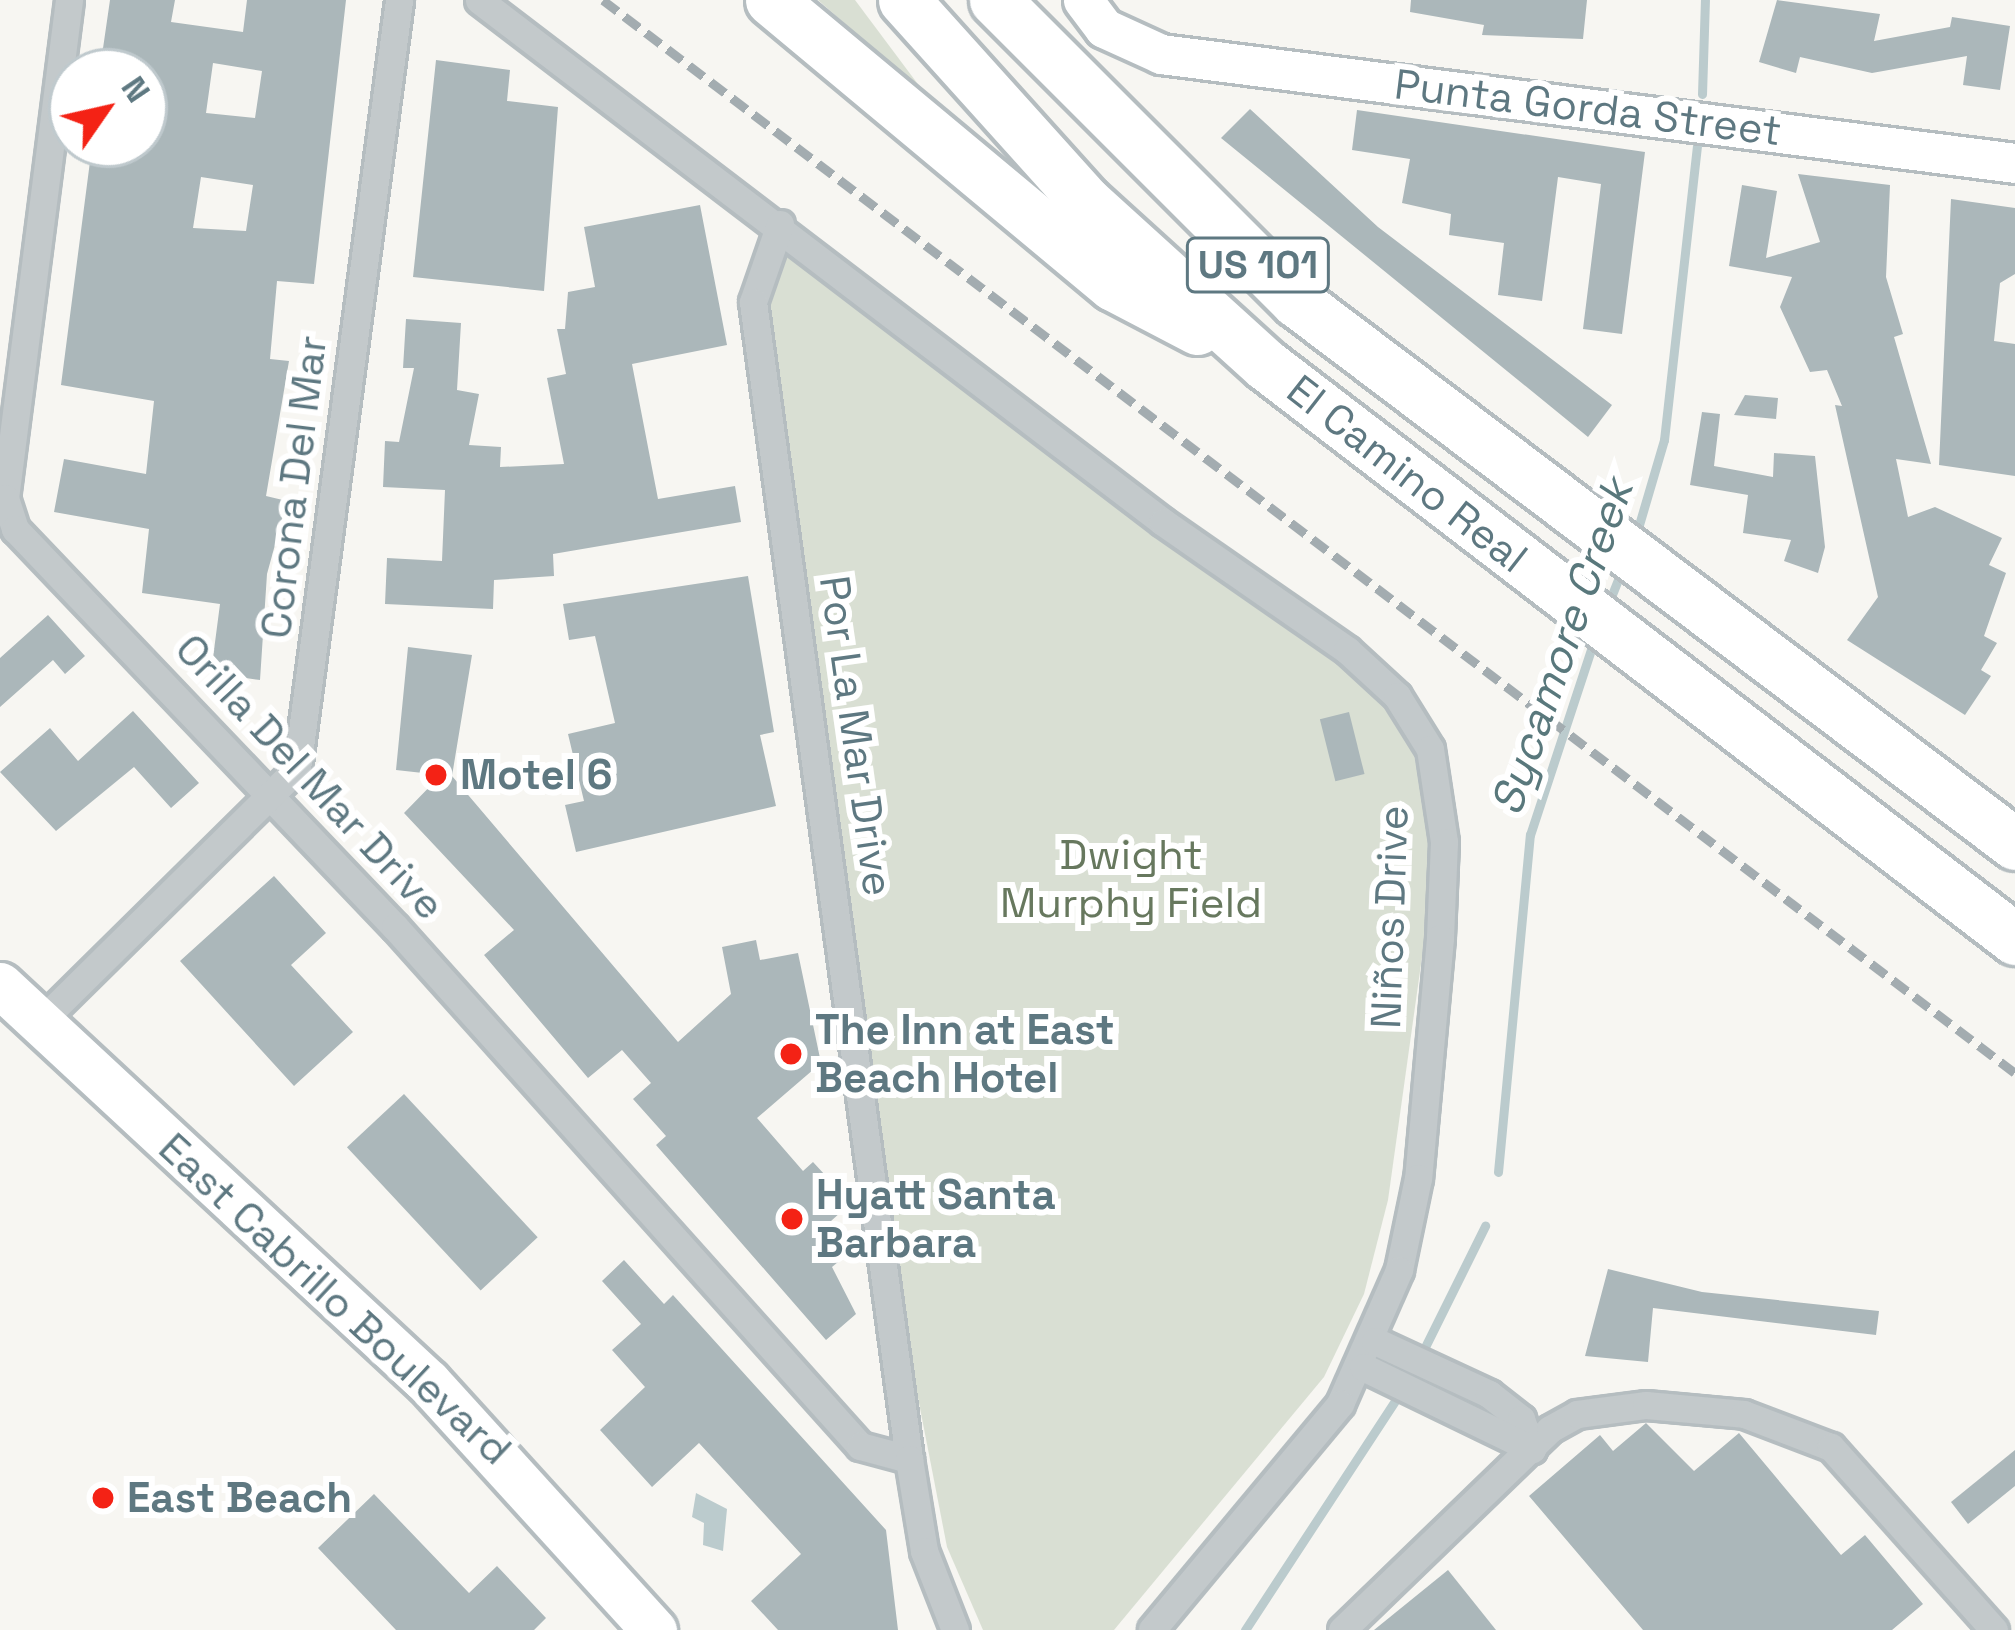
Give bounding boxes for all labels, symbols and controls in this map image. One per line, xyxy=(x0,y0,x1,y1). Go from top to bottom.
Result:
north arrow xyxy=(48,48,168,168)
street label: Punta Gorda Street xyxy=(1392,59,1784,157)
text: N xyxy=(112,69,159,110)
road number: US 101 xyxy=(1183,232,1333,298)
street label: Corona Del Mar xyxy=(250,333,338,641)
street label: El Camino Real xyxy=(1277,365,1537,583)
water label: Sycamore Creek xyxy=(1479,472,1645,822)
street label: Por La Mar Drive xyxy=(809,573,903,899)
street label: Orilla Del Mar Drive xyxy=(165,624,455,930)
place label: Motel 6 xyxy=(460,750,613,800)
marker: Motel 6 xyxy=(423,762,449,788)
street label: Niños Drive xyxy=(1361,804,1419,1030)
park label: Dwight Murphy Field xyxy=(1000,830,1262,928)
place label: The Inn at East Beach Hotel xyxy=(815,1005,1115,1104)
marker: The Inn at East Beach Hotel xyxy=(778,1041,804,1067)
street label: East Cabrillo Boulevard xyxy=(149,1123,521,1475)
place label: Hyatt Santa Barbara xyxy=(816,1170,1056,1268)
marker: Hyatt Santa Barbara xyxy=(779,1206,805,1232)
place label: East Beach xyxy=(127,1473,352,1523)
marker: East Beach xyxy=(90,1485,116,1511)

